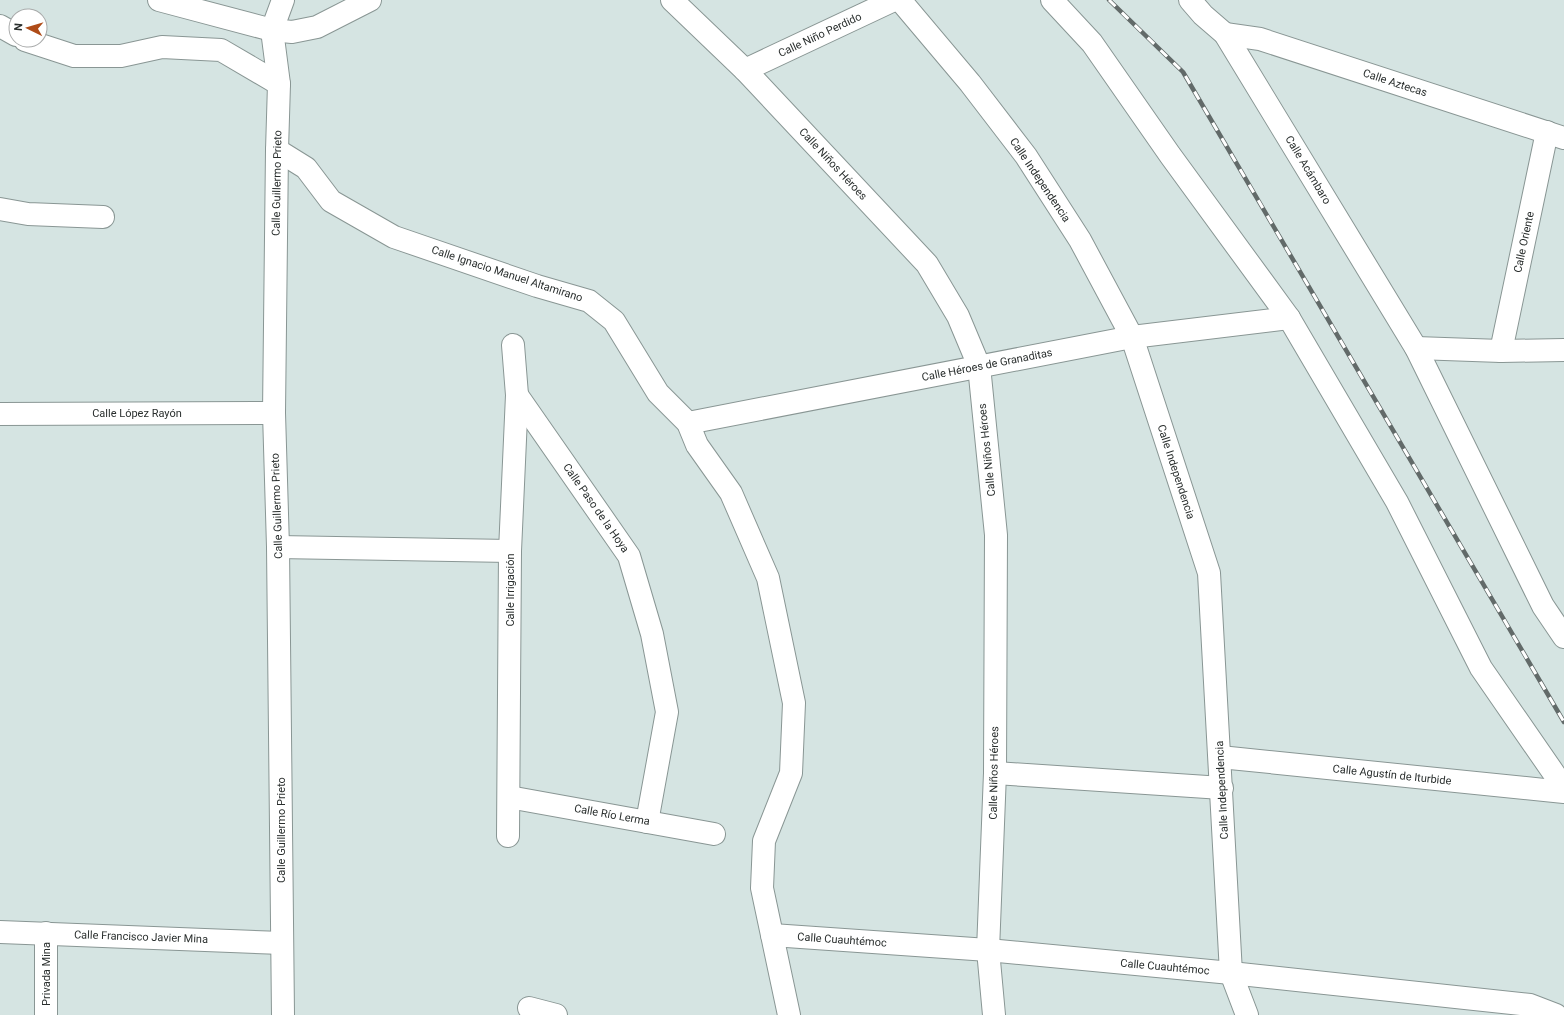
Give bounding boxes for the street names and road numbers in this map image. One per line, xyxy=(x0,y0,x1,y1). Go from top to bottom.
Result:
street label: Calle Niño Perdido xyxy=(776,10,864,60)
street label: Calle Aztecas xyxy=(1361,67,1429,100)
street label: Calle Niños Héroes xyxy=(796,125,870,203)
street label: Calle Guillermo Prieto xyxy=(270,130,284,236)
street label: Calle Acámbaro xyxy=(1282,133,1334,207)
street label: Calle Independencia xyxy=(1007,135,1073,225)
street label: Calle Oriente xyxy=(1511,210,1537,274)
street label: Calle Ignacio Manuel Altamirano xyxy=(430,243,584,305)
street label: Calle Héroes de Granaditas xyxy=(921,346,1054,384)
street label: Calle Niños Héroes xyxy=(976,403,998,497)
street label: Calle López Rayón xyxy=(92,407,182,420)
street label: Calle Independencia xyxy=(1155,423,1197,521)
street label: Calle Guillermo Prieto xyxy=(269,453,285,559)
street label: Calle Paso de la Hoya xyxy=(560,461,632,555)
street label: Calle Irrigación xyxy=(504,553,517,627)
street label: Calle Niños Héroes xyxy=(987,726,1001,820)
street label: Calle Independencia xyxy=(1213,740,1231,840)
street label: Calle Agustín de Iturbide xyxy=(1332,762,1452,788)
street label: Calle Guillermo Prieto xyxy=(275,777,288,883)
street label: Calle Río Lerma xyxy=(573,802,651,828)
street label: Calle Francisco Javier Mina xyxy=(74,928,208,946)
street label: Calle Cuauhtémoc xyxy=(797,930,887,950)
street label: Privada Mina xyxy=(40,942,53,1006)
street label: Calle Cuauhtémoc xyxy=(1120,957,1210,977)

